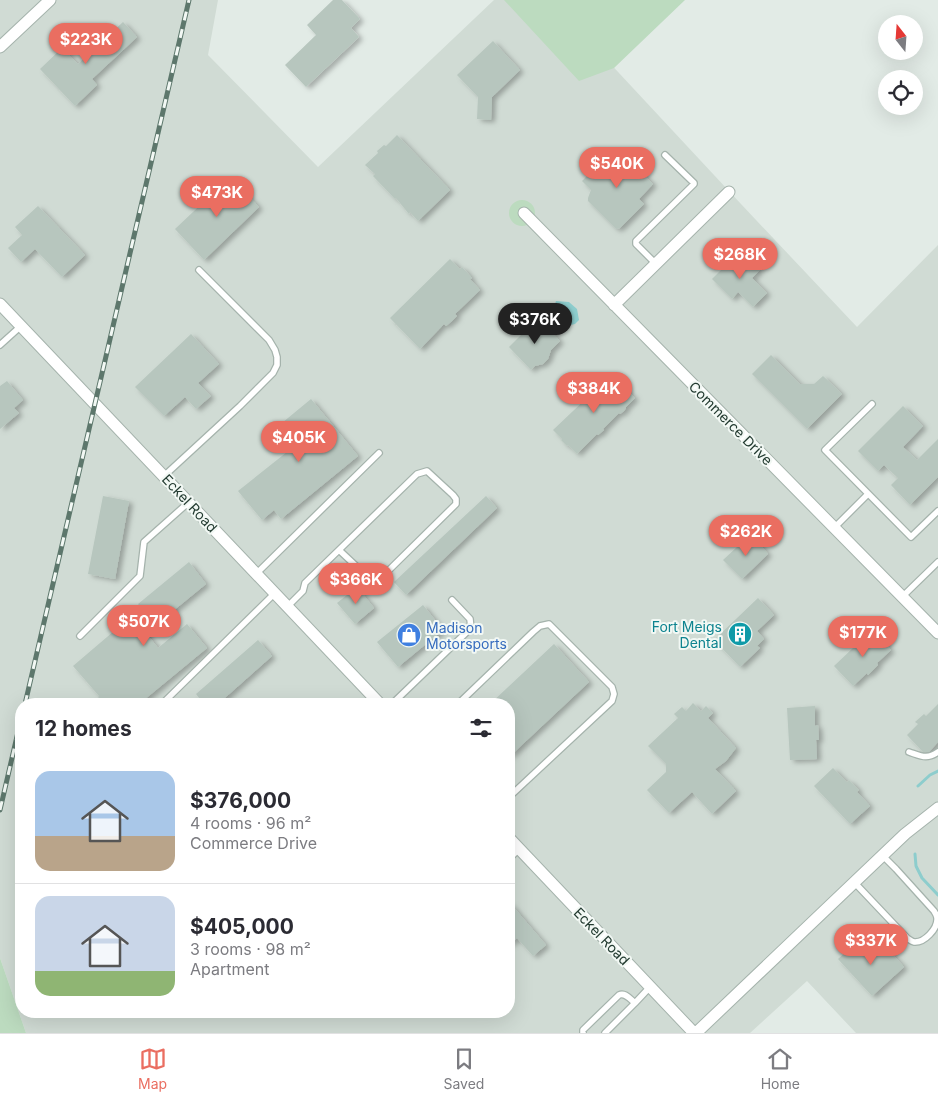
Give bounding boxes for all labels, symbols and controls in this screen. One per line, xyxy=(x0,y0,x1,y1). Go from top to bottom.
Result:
north arrow xyxy=(878,15,922,60)
map controls xyxy=(878,15,923,115)
pin: $223K xyxy=(51,22,121,65)
text: $223K xyxy=(60,29,112,49)
button: locate xyxy=(878,70,923,115)
pin: $540K xyxy=(582,146,652,189)
text: $540K xyxy=(590,153,644,173)
pin: $473K xyxy=(182,176,252,218)
text: $473K xyxy=(191,182,243,202)
pin: $268K xyxy=(705,238,775,280)
text: $268K xyxy=(714,244,766,264)
pin: $376K xyxy=(500,302,570,345)
text: $376K xyxy=(509,309,561,329)
pin: $384K xyxy=(559,372,629,414)
text: $384K xyxy=(567,378,621,398)
street label: Commerce Drive xyxy=(686,378,776,468)
pin: $405K xyxy=(264,420,334,463)
text: $405K xyxy=(272,427,326,447)
street label: Eckel Road xyxy=(159,470,221,536)
pin: $262K xyxy=(711,514,781,557)
text: $262K xyxy=(720,521,772,541)
pin: $366K xyxy=(321,562,391,605)
text: $366K xyxy=(329,569,383,589)
pin: $507K xyxy=(109,604,179,647)
text: $507K xyxy=(118,611,170,631)
pin: $177K xyxy=(828,616,898,658)
place label: Fort Meigs Dental xyxy=(652,618,722,651)
place label: Madison Motorsports xyxy=(426,619,507,652)
building icon: Fort Meigs Dental xyxy=(727,621,753,647)
shop icon: Madison Motorsports xyxy=(396,622,422,648)
text: $177K xyxy=(839,622,887,642)
icon: filters xyxy=(467,714,495,742)
text: 12 homes xyxy=(35,716,132,741)
text: $376,000 xyxy=(190,788,291,813)
icon: home xyxy=(75,791,135,851)
text: 4 rooms · 96 m² xyxy=(190,813,311,833)
text: Commerce Drive xyxy=(190,833,317,853)
street label: Eckel Road xyxy=(571,904,633,968)
text: $405,000 xyxy=(190,914,294,939)
icon: home xyxy=(75,916,135,976)
pin: $337K xyxy=(836,924,906,966)
text: $337K xyxy=(845,930,897,950)
text: 3 rooms · 98 m² xyxy=(190,939,311,959)
text: Apartment xyxy=(190,959,270,979)
tab: Map xyxy=(138,1045,167,1092)
tab: Saved xyxy=(443,1045,484,1092)
tab: Home xyxy=(761,1045,800,1092)

